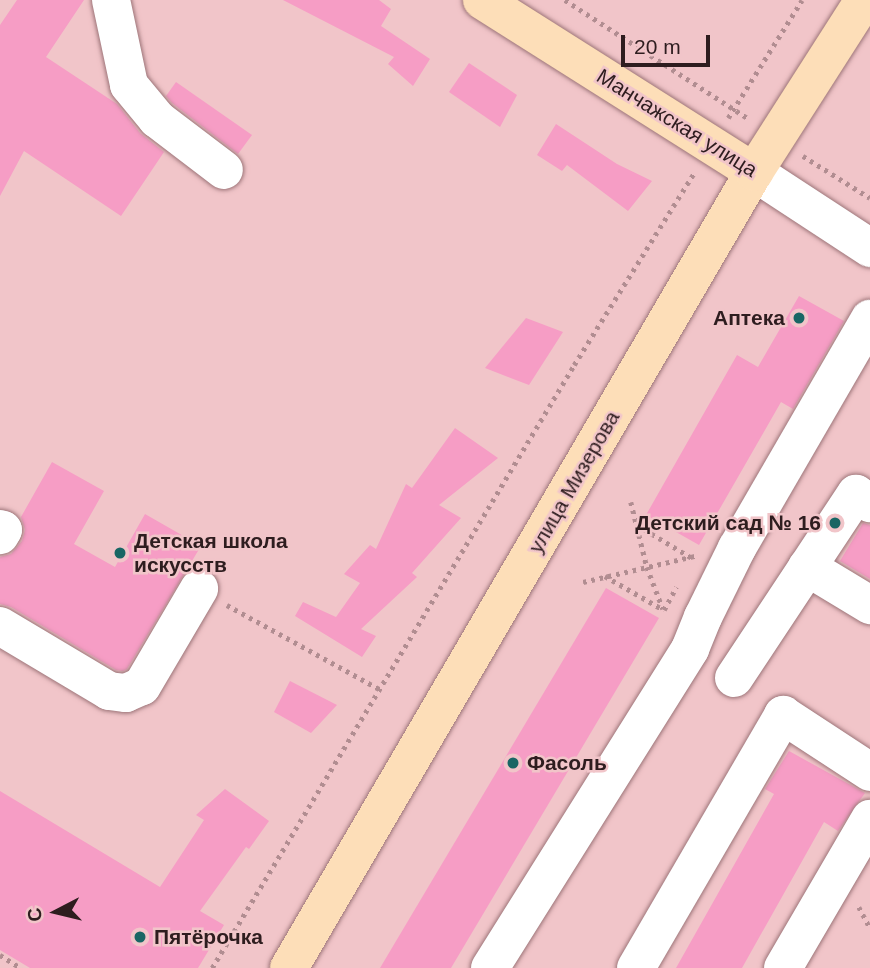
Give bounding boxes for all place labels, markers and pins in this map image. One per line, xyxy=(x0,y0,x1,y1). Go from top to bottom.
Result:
place label: Аптека xyxy=(713,305,785,331)
marker: Аптека xyxy=(791,310,807,326)
place label: Детский сад № 16 xyxy=(635,510,821,536)
marker: Детский сад № 16 xyxy=(827,515,843,531)
place label: Детская школа искусств xyxy=(134,528,288,578)
marker: Детская школа искусств xyxy=(112,545,128,561)
place label: Фасоль xyxy=(527,750,607,776)
marker: Фасоль xyxy=(505,755,521,771)
place label: Пятёрочка xyxy=(154,924,263,950)
marker: Пятёрочка xyxy=(132,929,148,945)

